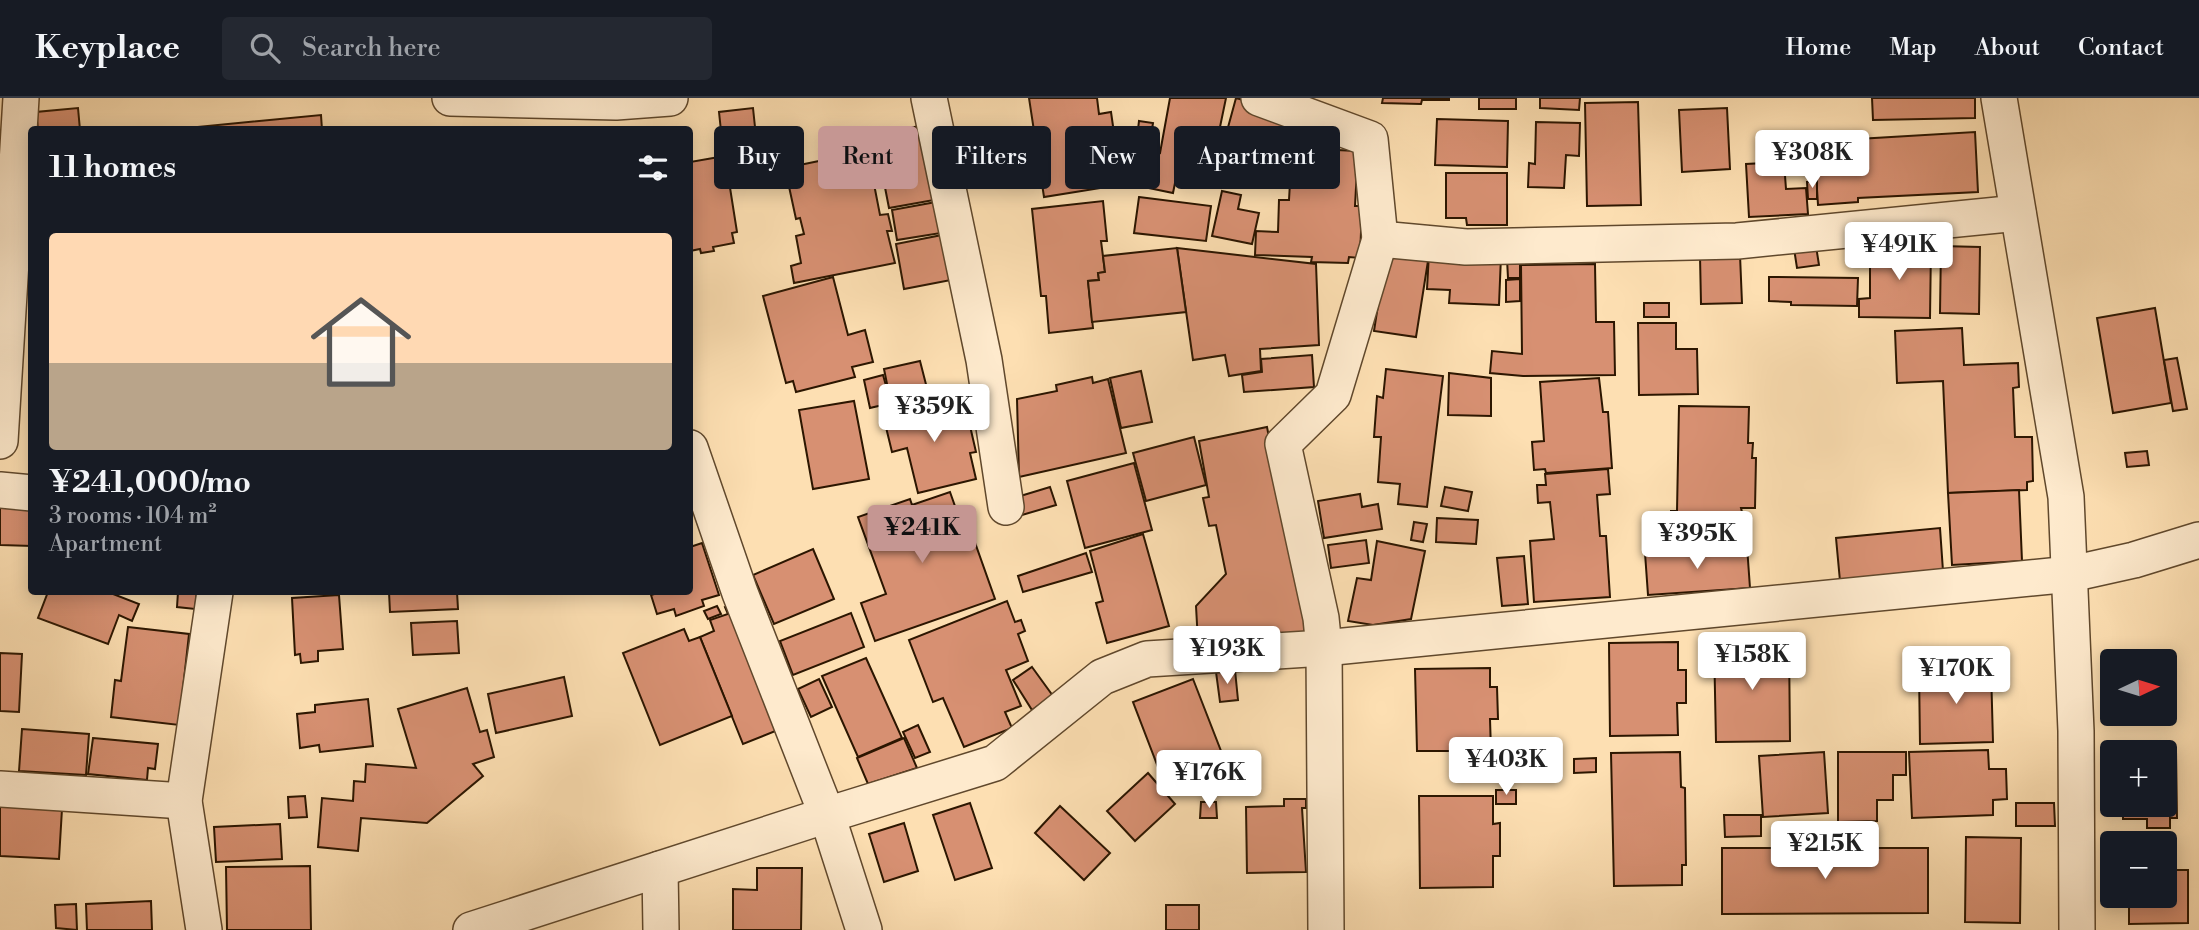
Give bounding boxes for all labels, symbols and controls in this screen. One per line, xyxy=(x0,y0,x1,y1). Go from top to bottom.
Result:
search box xyxy=(222,17,712,80)
text: Keyplace xyxy=(35,28,180,69)
icon: search xyxy=(246,29,284,67)
text: Search here xyxy=(302,32,441,64)
text: Home xyxy=(1786,33,1851,63)
text: Map xyxy=(1889,33,1937,63)
text: About xyxy=(1975,33,2040,63)
text: Contact xyxy=(2078,33,2164,63)
chip: Buy xyxy=(714,126,804,189)
chip: Rent xyxy=(818,126,918,189)
chip: Filters xyxy=(932,126,1051,189)
chip: New xyxy=(1065,126,1160,189)
chip: Apartment xyxy=(1174,126,1340,189)
pin: ¥308K xyxy=(1763,130,1861,190)
text: ¥308K xyxy=(1771,139,1853,167)
text: 11 homes xyxy=(49,149,176,187)
icon: filters xyxy=(634,149,672,187)
pin: ¥491K xyxy=(1850,222,1948,282)
text: ¥491K xyxy=(1861,231,1937,259)
icon: home xyxy=(298,279,424,405)
pin: ¥359K xyxy=(885,384,983,444)
text: ¥359K xyxy=(895,393,973,421)
text: ¥241,000/mo xyxy=(49,464,251,502)
text: 3 rooms · 104 m² xyxy=(49,502,217,530)
pin: ¥241K xyxy=(873,505,971,565)
pin: ¥395K xyxy=(1648,512,1746,571)
text: ¥241K xyxy=(883,514,961,542)
text: ¥395K xyxy=(1658,520,1736,548)
text: Apartment xyxy=(49,530,162,558)
pin: ¥193K xyxy=(1178,626,1276,686)
pin: ¥158K xyxy=(1703,632,1801,692)
text: ¥193K xyxy=(1189,635,1265,663)
text: ¥158K xyxy=(1714,641,1790,669)
pin: ¥170K xyxy=(1907,646,2005,706)
north arrow xyxy=(2100,649,2177,726)
map controls xyxy=(2100,649,2177,908)
text: ¥170K xyxy=(1918,655,1994,683)
pin: ¥403K xyxy=(1457,738,1555,797)
button: + xyxy=(2100,740,2177,817)
text: ¥403K xyxy=(1465,746,1547,774)
pin: ¥176K xyxy=(1160,750,1258,810)
text: ¥176K xyxy=(1172,759,1246,787)
pin: ¥215K xyxy=(1776,822,1874,881)
text: ¥215K xyxy=(1787,830,1863,858)
button: − xyxy=(2100,831,2177,908)

